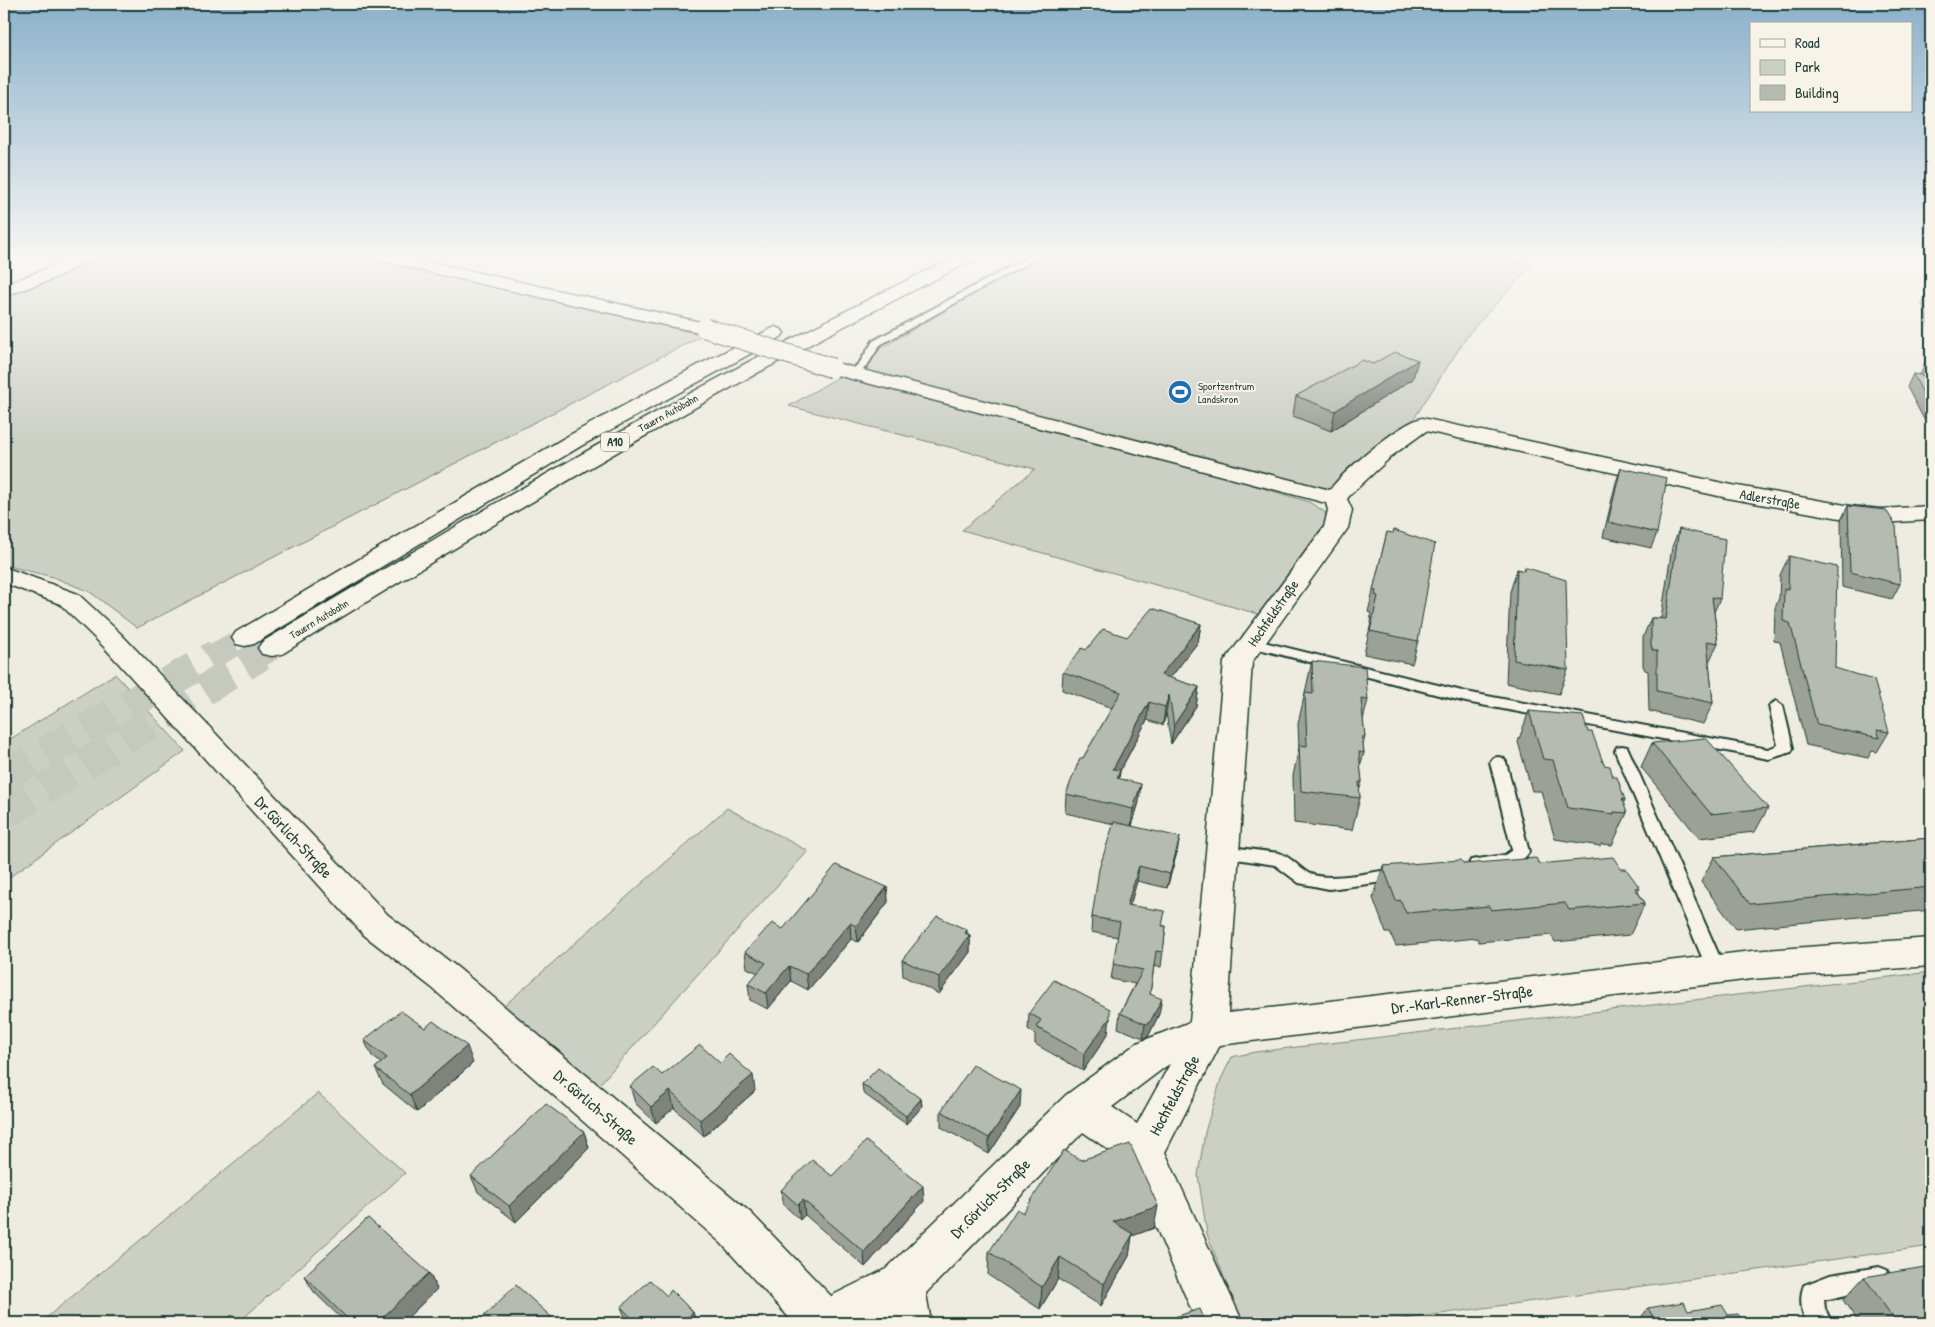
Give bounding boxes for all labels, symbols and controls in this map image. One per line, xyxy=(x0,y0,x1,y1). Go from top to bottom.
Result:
legend xyxy=(1750,22,1912,112)
text: Road xyxy=(1795,32,1820,53)
text: Park xyxy=(1795,56,1820,77)
text: Building xyxy=(1795,82,1839,103)
sports icon: Sportzentrum Landskron xyxy=(1167,379,1193,405)
place label: Sportzentrum Landskron xyxy=(1198,379,1255,406)
street label: Tauern Autobahn xyxy=(636,391,700,435)
road number: A10 xyxy=(601,432,629,452)
street label: Adlerstraße xyxy=(1738,484,1802,514)
street label: Hochfeldstraße xyxy=(1243,575,1304,650)
street label: Tauern Autobahn xyxy=(287,596,351,642)
street label: Dr.Görlich-Straße xyxy=(250,791,338,883)
street label: Dr.-Karl-Renner-Straße xyxy=(1390,979,1535,1019)
street label: Hochfeldstraße xyxy=(1144,1050,1205,1139)
street label: Dr.Görlich-Straße xyxy=(549,1064,643,1150)
street label: Dr.Görlich-Straße xyxy=(945,1153,1035,1243)

